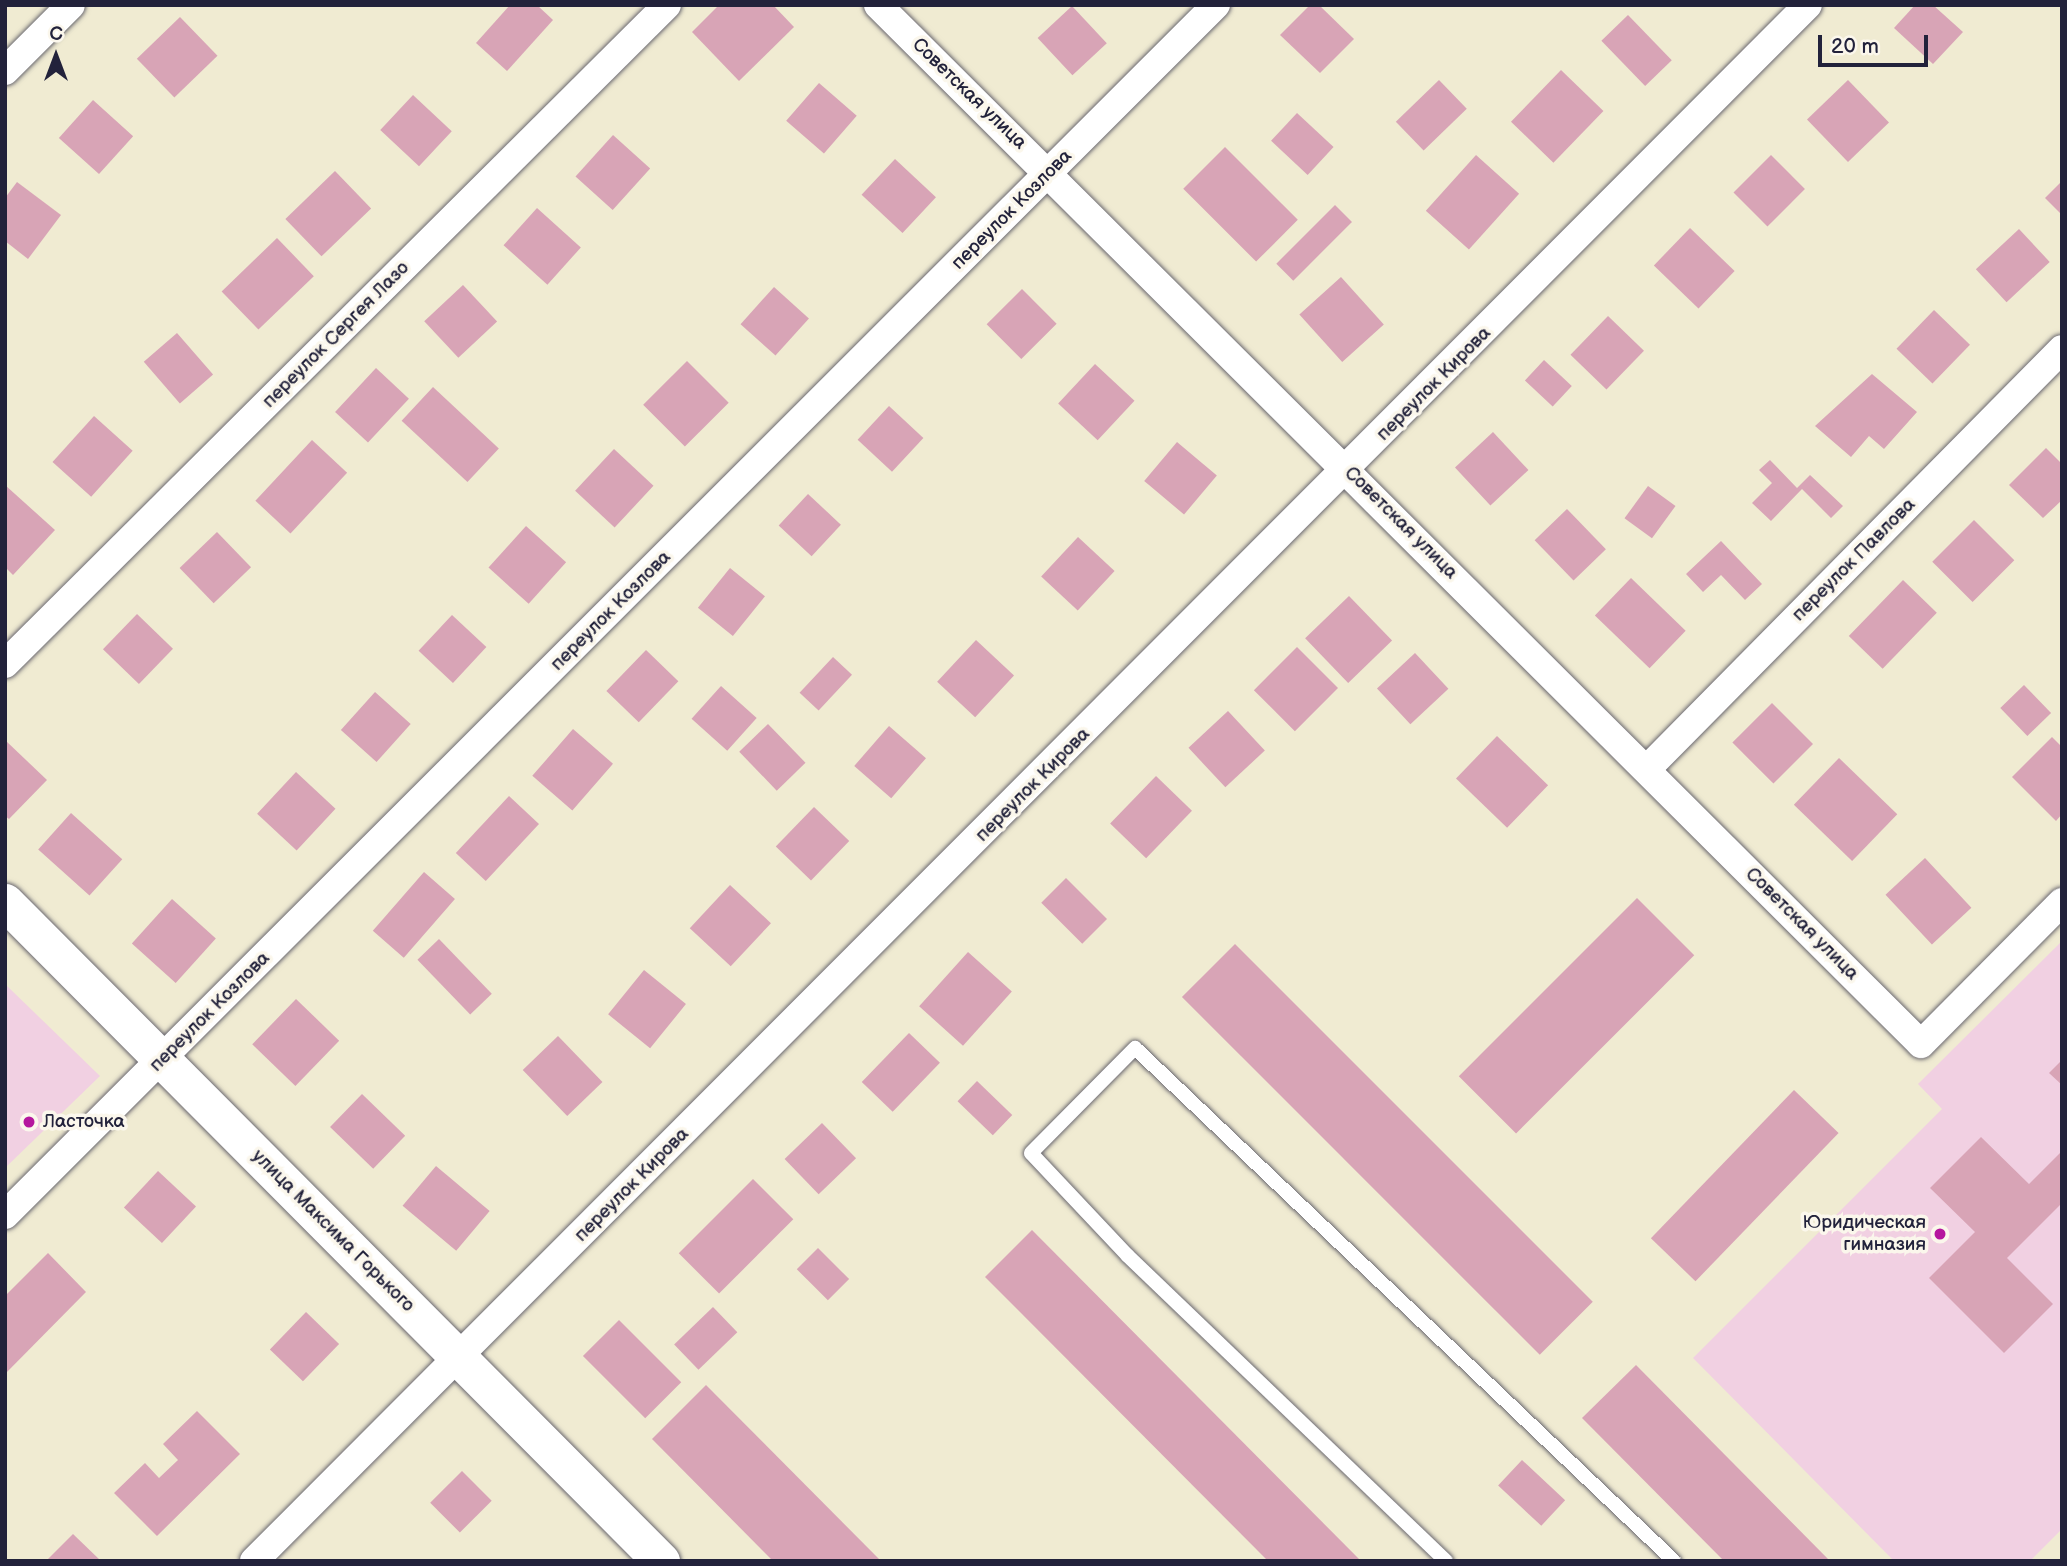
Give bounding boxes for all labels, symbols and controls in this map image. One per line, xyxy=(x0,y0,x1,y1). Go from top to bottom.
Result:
north arrow xyxy=(21,21,91,91)
scale bar xyxy=(1822,21,1932,65)
text: С xyxy=(49,23,63,46)
street label: Советская улица xyxy=(907,34,1031,154)
text: 20 m xyxy=(1831,34,1879,59)
street label: переулок Козлова xyxy=(947,145,1077,275)
street label: переулок Сергея Лазо xyxy=(258,257,414,413)
street label: переулок Кирова xyxy=(1372,322,1496,446)
street label: Советская улица xyxy=(1340,462,1462,584)
street label: переулок Павлова xyxy=(1788,494,1920,626)
street label: переулок Козлова xyxy=(546,546,676,676)
street label: переулок Кирова xyxy=(971,723,1095,847)
street label: Советская улица xyxy=(1741,863,1863,985)
street label: переулок Козлова xyxy=(145,947,275,1077)
place label: Ласточка xyxy=(43,1111,125,1133)
marker: Ласточка xyxy=(21,1114,37,1130)
street label: переулок Кирова xyxy=(570,1123,694,1247)
street label: улица Максима Горького xyxy=(247,1145,419,1317)
place label: Юридическая гимназия xyxy=(1803,1212,1926,1256)
marker: Юридическая гимназия xyxy=(1932,1226,1948,1242)

